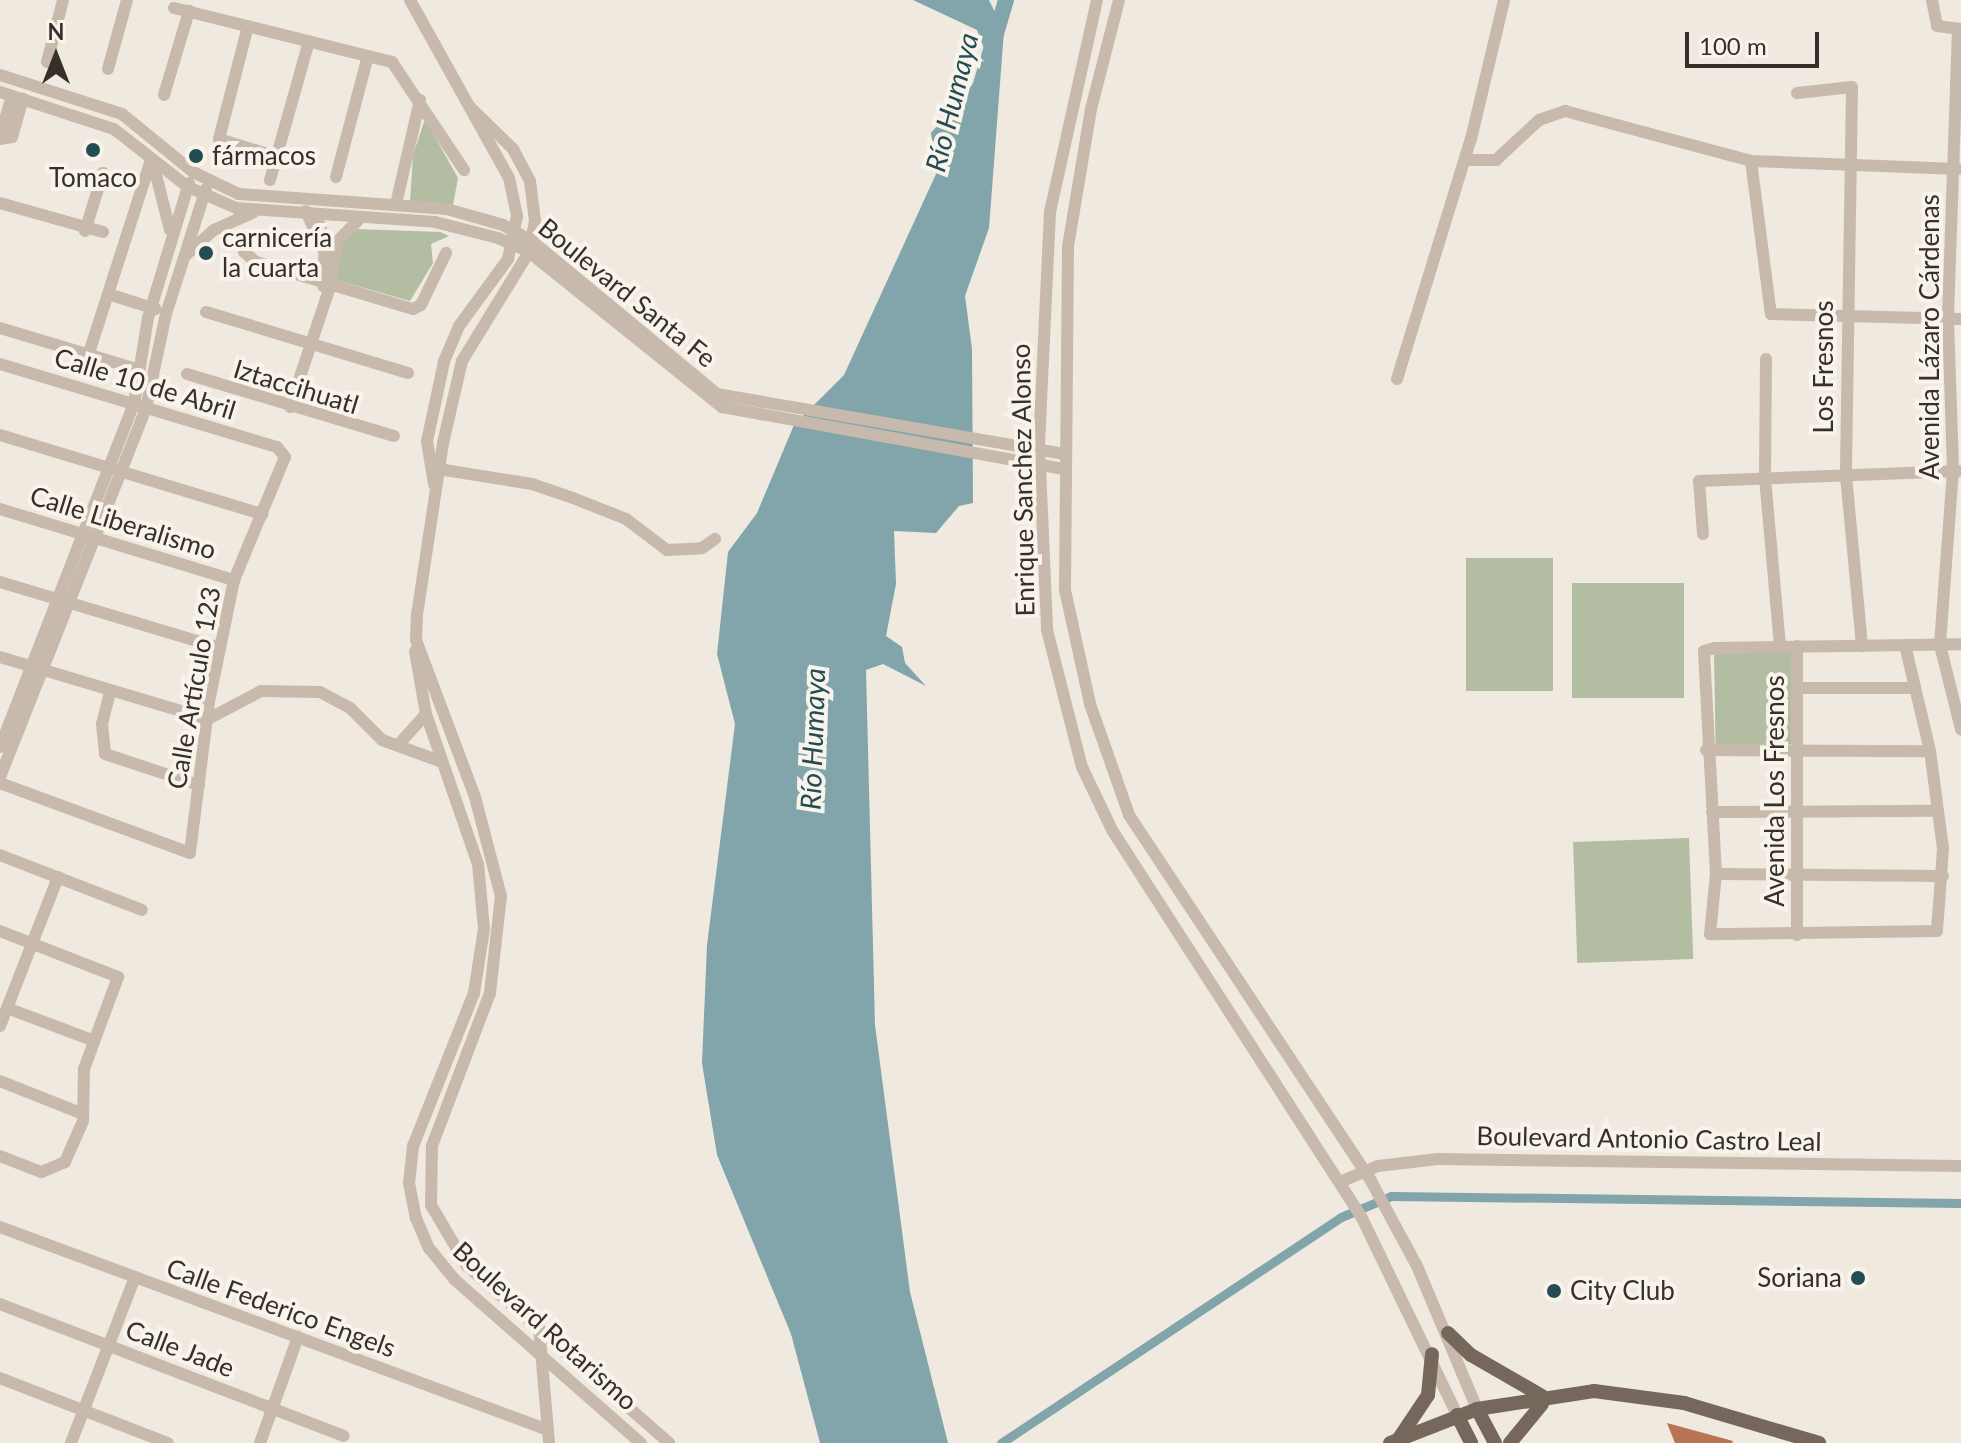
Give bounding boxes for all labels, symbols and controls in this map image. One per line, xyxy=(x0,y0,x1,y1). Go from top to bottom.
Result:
north arrow xyxy=(16,16,96,96)
scale bar xyxy=(1689,16,1823,66)
text: N xyxy=(48,18,64,45)
water label: Río Humaya xyxy=(918,29,984,175)
text: 100 m xyxy=(1699,31,1767,60)
place label: fármacos xyxy=(212,140,316,172)
marker: Tomaco xyxy=(84,141,102,159)
marker: fármacos xyxy=(187,147,205,165)
place label: Tomaco xyxy=(49,162,137,194)
street label: Avenida Lázaro Cárdenas xyxy=(1914,194,1946,480)
street label: Boulevard Santa Fe xyxy=(532,212,722,374)
place label: carnicería la cuarta xyxy=(222,222,332,284)
marker: carnicería la cuarta xyxy=(197,244,215,262)
street label: Los Fresnos xyxy=(1808,300,1840,434)
street label: Calle 10 de Abril xyxy=(50,342,240,426)
street label: Enrique Sanchez Alonso xyxy=(1005,343,1041,617)
street label: Iztaccihuatl xyxy=(230,353,362,421)
street label: Calle Liberalismo xyxy=(26,480,220,566)
street label: Calle Artículo 123 xyxy=(161,584,227,792)
water label: Río Humaya xyxy=(793,668,831,810)
street label: Avenida Los Fresnos xyxy=(1759,675,1791,907)
street label: Boulevard Antonio Castro Leal xyxy=(1476,1120,1822,1158)
street label: Boulevard Rotarismo xyxy=(447,1235,643,1417)
street label: Calle Federico Engels xyxy=(162,1252,400,1364)
place label: Soriana xyxy=(1757,1262,1842,1294)
marker: Soriana xyxy=(1849,1269,1867,1287)
place label: City Club xyxy=(1570,1275,1676,1307)
marker: City Club xyxy=(1545,1282,1563,1300)
street label: Calle Jade xyxy=(121,1314,239,1384)

